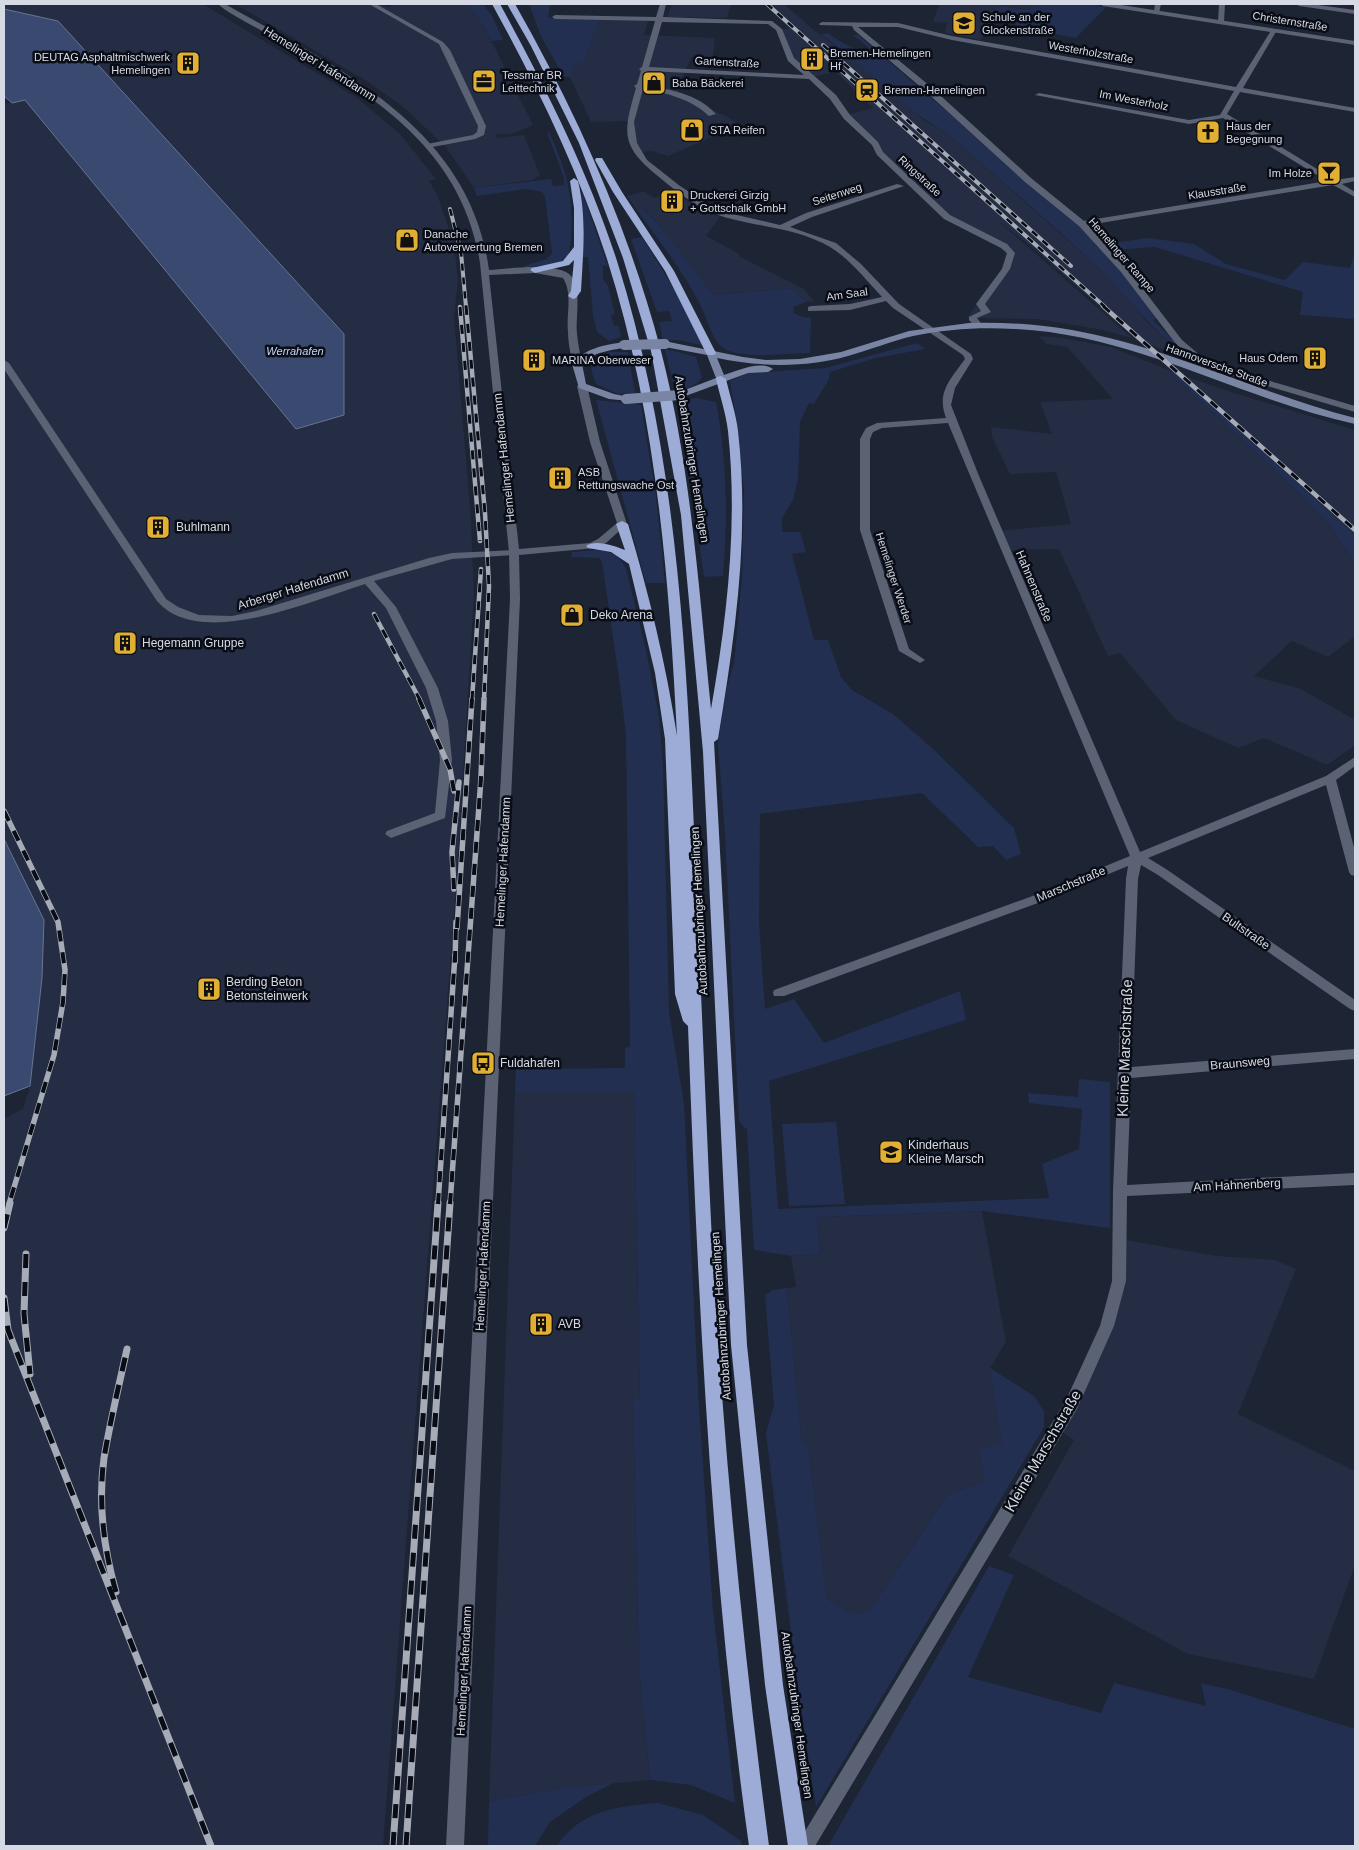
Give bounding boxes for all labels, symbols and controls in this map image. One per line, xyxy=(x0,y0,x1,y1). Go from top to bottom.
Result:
street label: Christernstraße xyxy=(1252,9,1328,33)
school or university icon: Schule an der Glockenstraße xyxy=(951,10,977,36)
place label: Schule an der Glockenstraße xyxy=(982,11,1054,36)
street label: Hemelinger Hafendamm xyxy=(261,24,379,104)
street label: Westerholzstraße xyxy=(1048,39,1134,65)
building icon: Bremen-Hemelingen Hf xyxy=(799,46,825,72)
place label: Bremen-Hemelingen Hf xyxy=(830,47,931,72)
building icon: DEUTAG Asphaltmischwerk Hemelingen xyxy=(175,50,201,76)
place label: DEUTAG Asphaltmischwerk Hemelingen xyxy=(34,51,170,76)
street label: Gartenstraße xyxy=(694,54,760,70)
office icon: Tessmar BR Leittechnik xyxy=(471,68,497,94)
place label: Tessmar BR Leittechnik xyxy=(502,69,562,94)
shop icon: Baba Bäckerei xyxy=(641,70,667,96)
place label: Baba Bäckerei xyxy=(672,77,744,89)
station icon: Bremen-Hemelingen xyxy=(854,77,880,103)
place label: Bremen-Hemelingen xyxy=(884,84,985,96)
street label: Im Westerholz xyxy=(1098,87,1170,113)
shop icon: STA Reifen xyxy=(679,117,705,143)
church icon: Haus der Begegnung xyxy=(1195,119,1221,145)
place label: Haus der Begegnung xyxy=(1226,120,1282,145)
place label: STA Reifen xyxy=(710,124,765,136)
street label: Ringstraße xyxy=(896,153,944,199)
bar icon: Im Holze xyxy=(1316,160,1342,186)
place label: Im Holze xyxy=(1269,167,1312,179)
street label: Seitenweg xyxy=(811,180,863,208)
street label: Klausstraße xyxy=(1187,180,1247,202)
building icon: Druckerei Girzig + Gottschalk GmbH xyxy=(659,188,685,214)
place label: Druckerei Girzig + Gottschalk GmbH xyxy=(690,189,786,214)
street label: Hemelinger Rampe xyxy=(1086,215,1158,295)
shop icon: Danache Autoverwertung Bremen xyxy=(394,227,420,253)
place label: Danache Autoverwertung Bremen xyxy=(424,228,543,253)
street label: Am Saal xyxy=(826,285,868,303)
street label: Hannoversche Straße xyxy=(1165,341,1269,389)
water label: Werrahafen xyxy=(266,345,324,357)
building icon: Haus Odem xyxy=(1302,345,1328,371)
building icon: MARINA Oberweser xyxy=(521,347,547,373)
place label: Haus Odem xyxy=(1239,352,1298,364)
place label: MARINA Oberweser xyxy=(552,354,651,366)
street label: Autobahnzubringer Hemelingen xyxy=(672,375,712,543)
street label: Hemelinger Hafendamm xyxy=(490,393,518,523)
building icon: ASB Rettungswache Ost xyxy=(547,465,573,491)
place label: ASB Rettungswache Ost xyxy=(578,466,674,491)
building icon: Buhlmann xyxy=(145,514,171,540)
place label: Buhlmann xyxy=(176,520,230,534)
street label: Hemelinger Werder xyxy=(874,531,915,625)
street label: Hahnenstraße xyxy=(1013,548,1055,624)
street label: Arberger Hafendamm xyxy=(236,565,350,613)
shop icon: Deko Arena xyxy=(559,602,585,628)
place label: Deko Arena xyxy=(590,608,653,622)
building icon: Hegemann Gruppe xyxy=(112,630,138,656)
place label: Hegemann Gruppe xyxy=(142,636,244,650)
street label: Hemelinger Hafendamm xyxy=(493,797,513,927)
street label: Autobahnzubringer Hemelingen xyxy=(688,826,710,996)
street label: Marschstraße xyxy=(1035,863,1108,905)
street label: Bultstraße xyxy=(1220,910,1273,953)
place label: Berding Beton Betonsteinwerk xyxy=(226,975,309,1003)
building icon: Berding Beton Betonsteinwerk xyxy=(196,976,222,1002)
street label: Kleine Marschstraße xyxy=(1114,979,1135,1117)
bus stop icon: Fuldahafen xyxy=(470,1050,496,1076)
street label: Braunsweg xyxy=(1209,1053,1271,1073)
place label: Fuldahafen xyxy=(500,1056,560,1070)
place label: Kinderhaus Kleine Marsch xyxy=(908,1138,984,1166)
school or university icon: Kinderhaus Kleine Marsch xyxy=(878,1139,904,1165)
street label: Am Hahnenberg xyxy=(1193,1176,1281,1194)
street label: Hemelinger Hafendamm xyxy=(473,1201,493,1331)
street label: Autobahnzubringer Hemelingen xyxy=(708,1231,734,1401)
building icon: AVB xyxy=(528,1311,554,1337)
place label: AVB xyxy=(558,1317,581,1331)
street label: Kleine Marschstraße xyxy=(1001,1387,1084,1515)
street label: Hemelinger Hafendamm xyxy=(454,1606,474,1736)
street label: Autobahnzubringer Hemelingen xyxy=(778,1630,816,1800)

